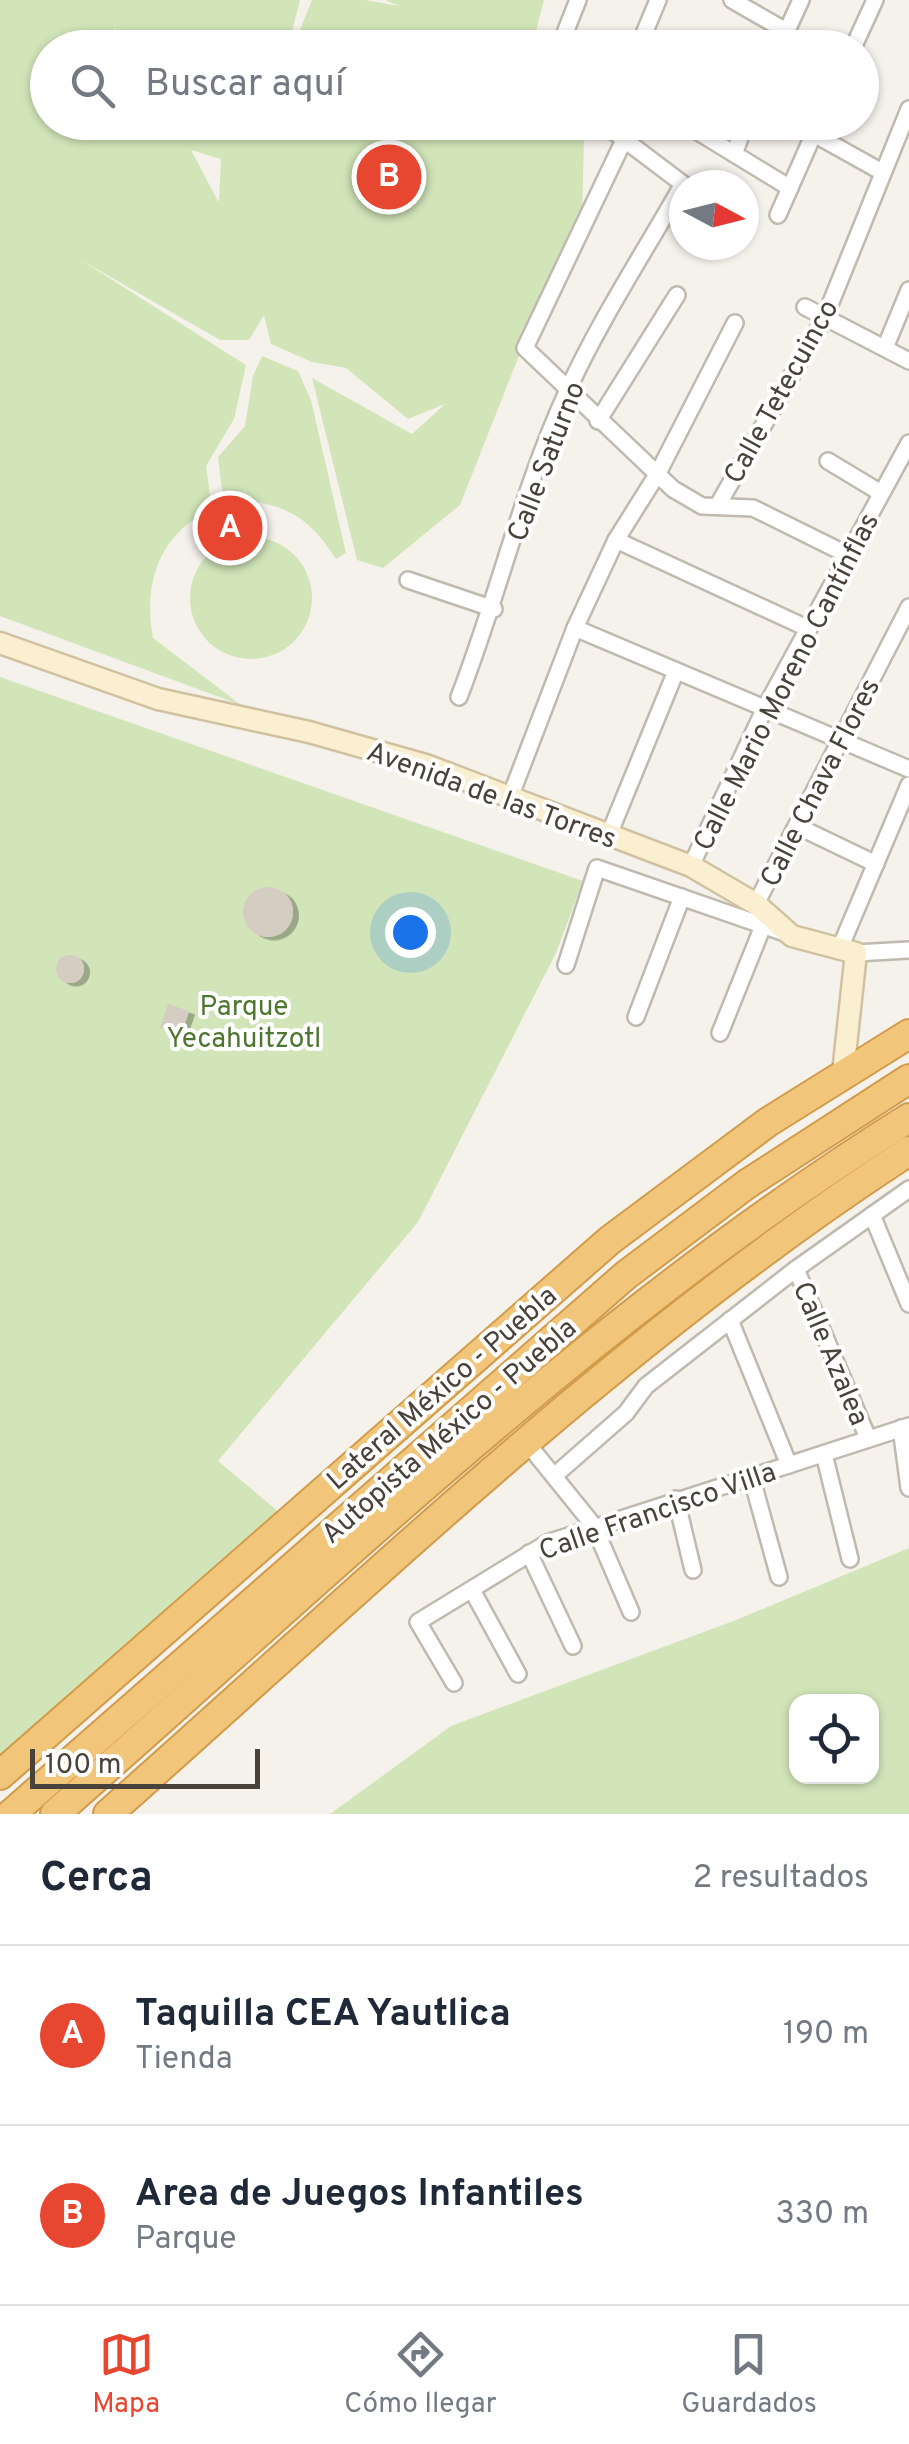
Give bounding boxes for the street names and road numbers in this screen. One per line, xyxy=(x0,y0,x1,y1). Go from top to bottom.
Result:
street label: Calle Tetecuinco xyxy=(717,294,848,491)
street label: Calle Saturno xyxy=(501,377,595,547)
street label: Calle Mario Moreno Cantínflas xyxy=(687,507,889,857)
street label: Calle Chava Flores xyxy=(754,673,890,894)
street label: Avenida de las Torres xyxy=(361,735,621,859)
street label: Calle Azalea xyxy=(783,1277,876,1432)
street label: Lateral México - Puebla xyxy=(320,1279,566,1499)
street label: Autopista México - Puebla xyxy=(315,1311,585,1553)
street label: Calle Francisco Villa xyxy=(535,1455,781,1570)

